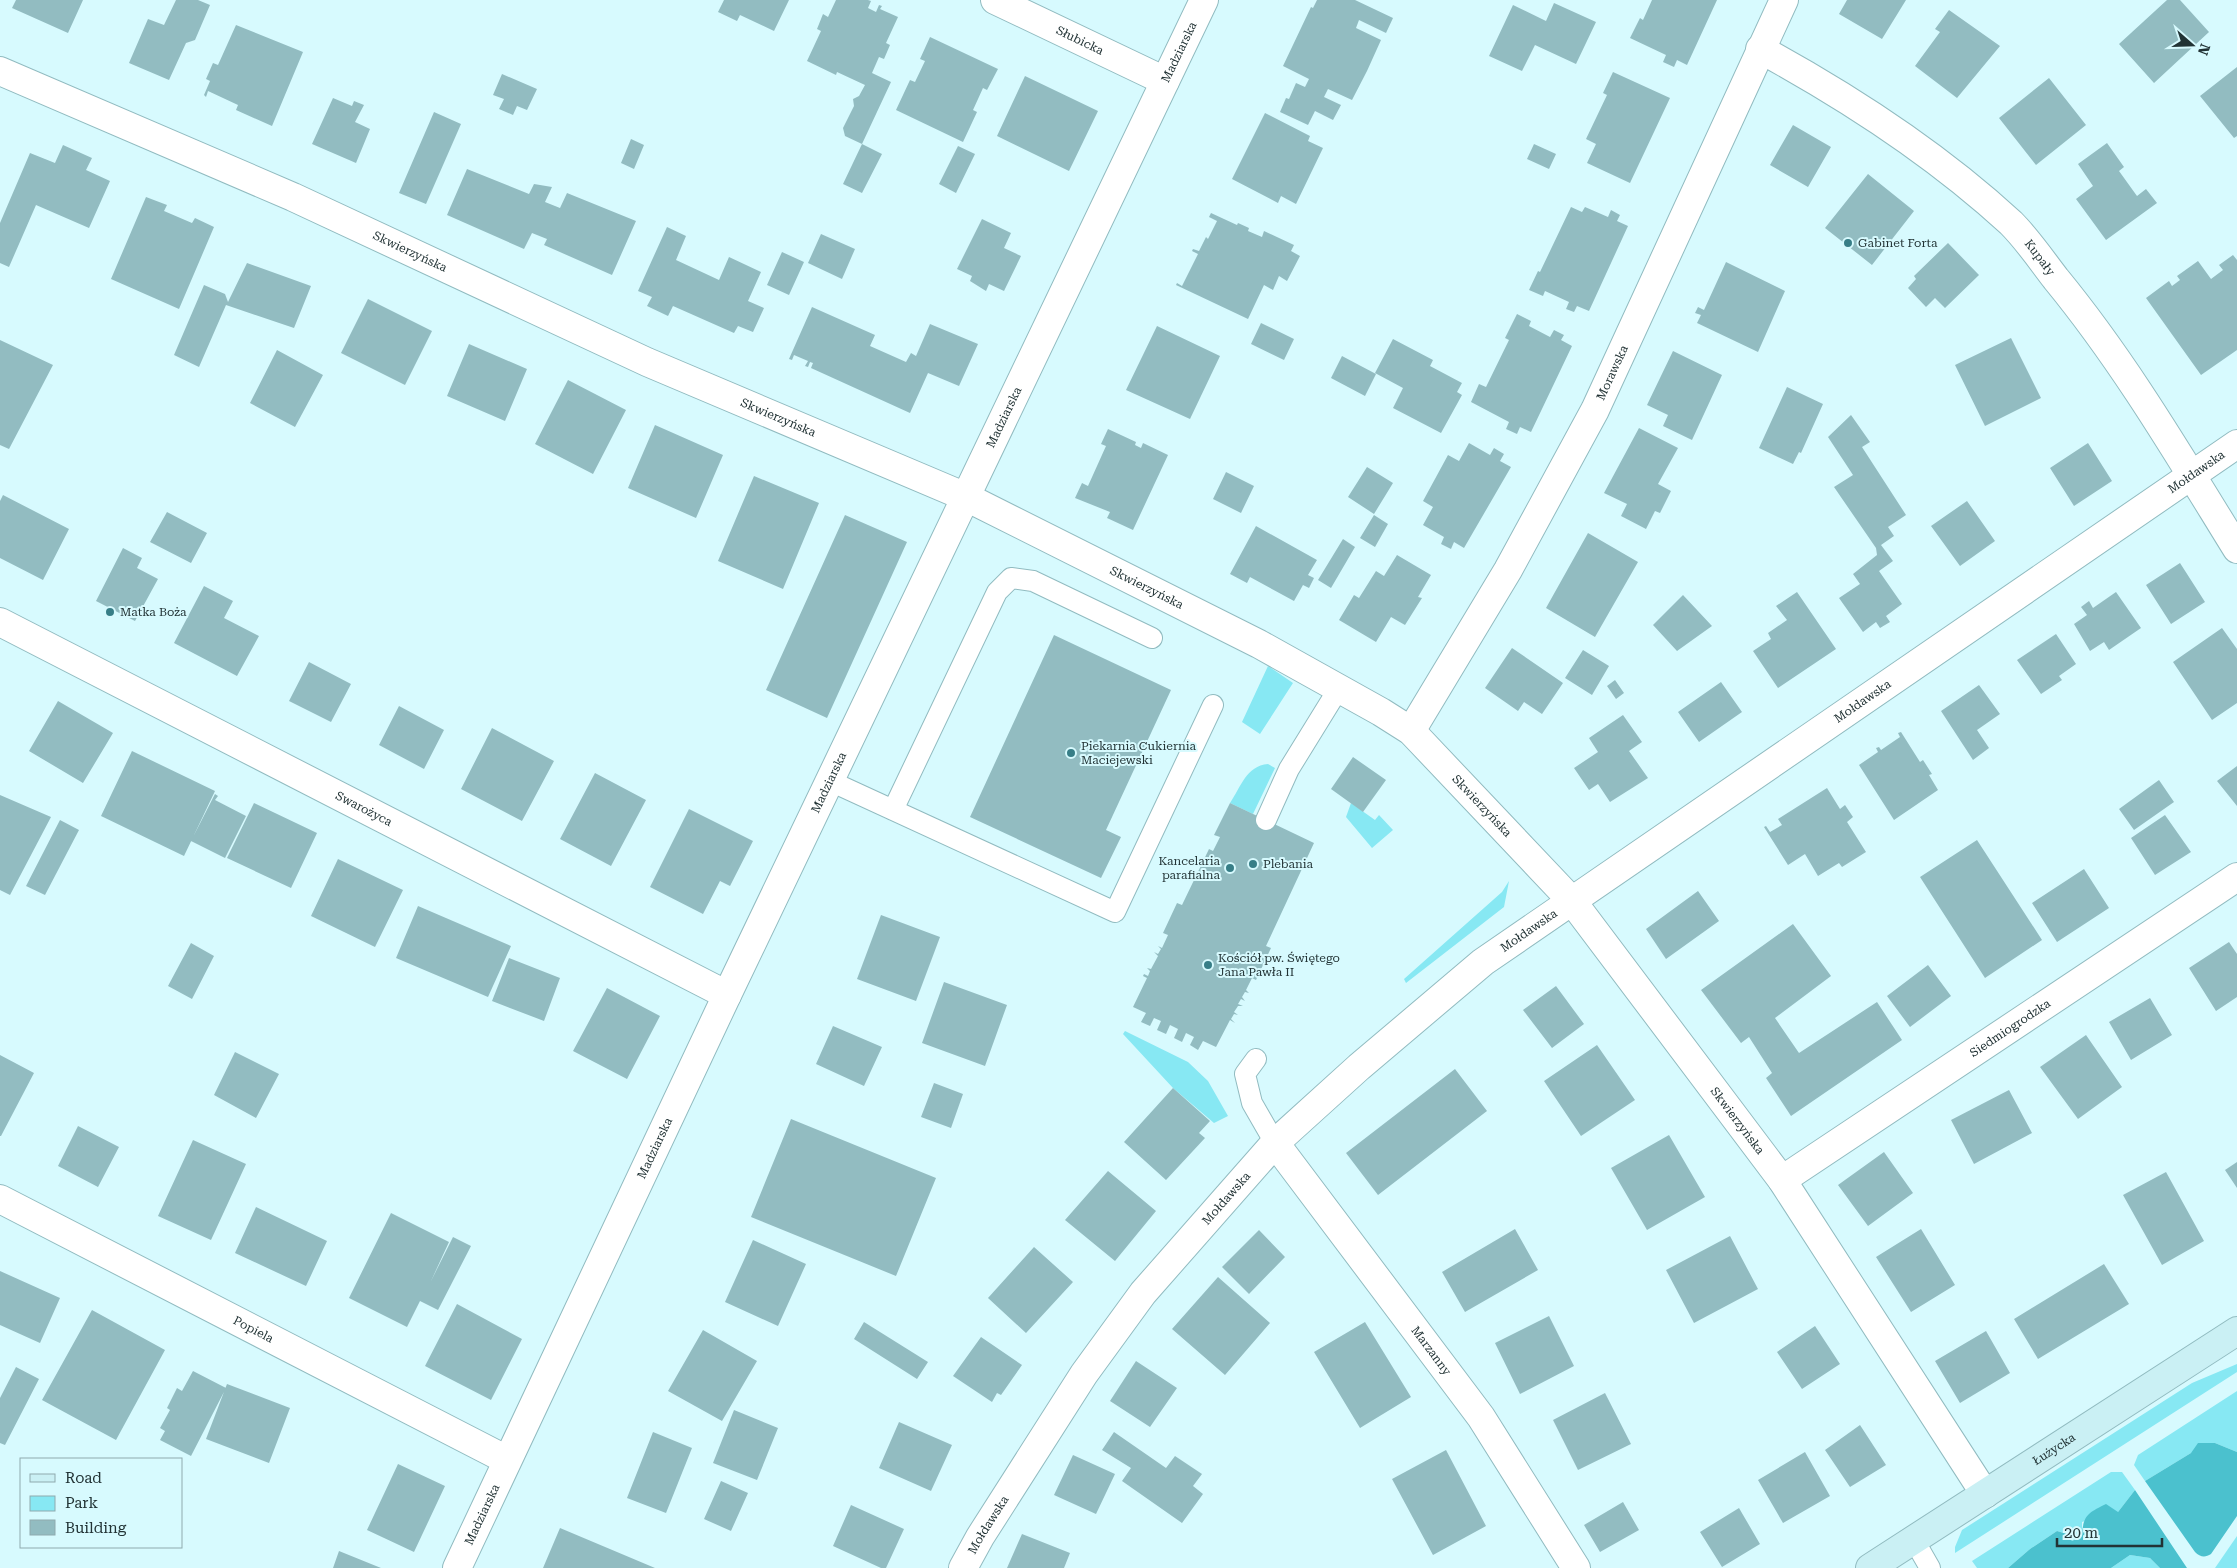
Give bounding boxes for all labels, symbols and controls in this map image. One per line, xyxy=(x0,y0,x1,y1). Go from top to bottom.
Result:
street label: Madziarska xyxy=(1158,19,1200,85)
north arrow xyxy=(2167,20,2217,70)
street label: Słubicka xyxy=(1054,23,1106,58)
text: N xyxy=(2195,42,2214,57)
street label: Skwierzyńska xyxy=(371,228,450,275)
place label: Gabinet Forta xyxy=(1858,236,1938,250)
marker: Gabinet Forta xyxy=(1842,237,1854,249)
street label: Kupały xyxy=(2022,237,2058,279)
street label: Morawska xyxy=(1593,343,1631,403)
street label: Madziarska xyxy=(983,384,1025,450)
street label: Skwierzyńska xyxy=(739,395,818,440)
street label: Mołdawska xyxy=(2165,447,2228,496)
street label: Skwierzyńska xyxy=(1108,563,1186,612)
place label: Matka Boża xyxy=(120,605,187,619)
marker: Matka Boża xyxy=(104,606,116,618)
street label: Mołdawska xyxy=(1831,677,1894,726)
place label: Piekarnia Cukiernia Maciejewski xyxy=(1081,739,1196,767)
marker: Piekarnia Cukiernia Maciejewski xyxy=(1065,747,1077,759)
street label: Madziarska xyxy=(808,749,850,815)
street label: Skwierzyńska xyxy=(1449,772,1515,840)
street label: Swarożyca xyxy=(333,788,395,829)
place label: Kancelaria parafialna xyxy=(1159,854,1220,882)
place label: Plebania xyxy=(1263,857,1314,871)
marker: Plebania xyxy=(1247,858,1259,870)
marker: Kancelaria parafialna xyxy=(1224,862,1236,874)
street label: Mołdawska xyxy=(1498,906,1560,955)
place label: Kościół pw. Świętego Jana Pawła II xyxy=(1218,951,1340,979)
marker: Kościół pw. Świętego Jana Pawła II xyxy=(1202,959,1214,971)
street label: Siedmiogrodzka xyxy=(1967,996,2053,1060)
street label: Skwierzyńska xyxy=(1708,1084,1767,1157)
street label: Madziarska xyxy=(634,1115,675,1181)
street label: Mołdawska xyxy=(1199,1169,1254,1228)
street label: Popiela xyxy=(231,1313,276,1346)
street label: Marzanny xyxy=(1408,1324,1455,1379)
street label: Łużycka xyxy=(2030,1430,2078,1468)
legend xyxy=(20,1458,182,1548)
text: Road xyxy=(65,1469,102,1487)
street label: Madziarska xyxy=(462,1481,503,1547)
street label: Mołdawska xyxy=(965,1493,1012,1556)
text: Park xyxy=(65,1494,99,1512)
scale bar xyxy=(2057,1516,2162,1548)
text: Building xyxy=(65,1519,127,1537)
text: 20 m xyxy=(2064,1524,2099,1542)

